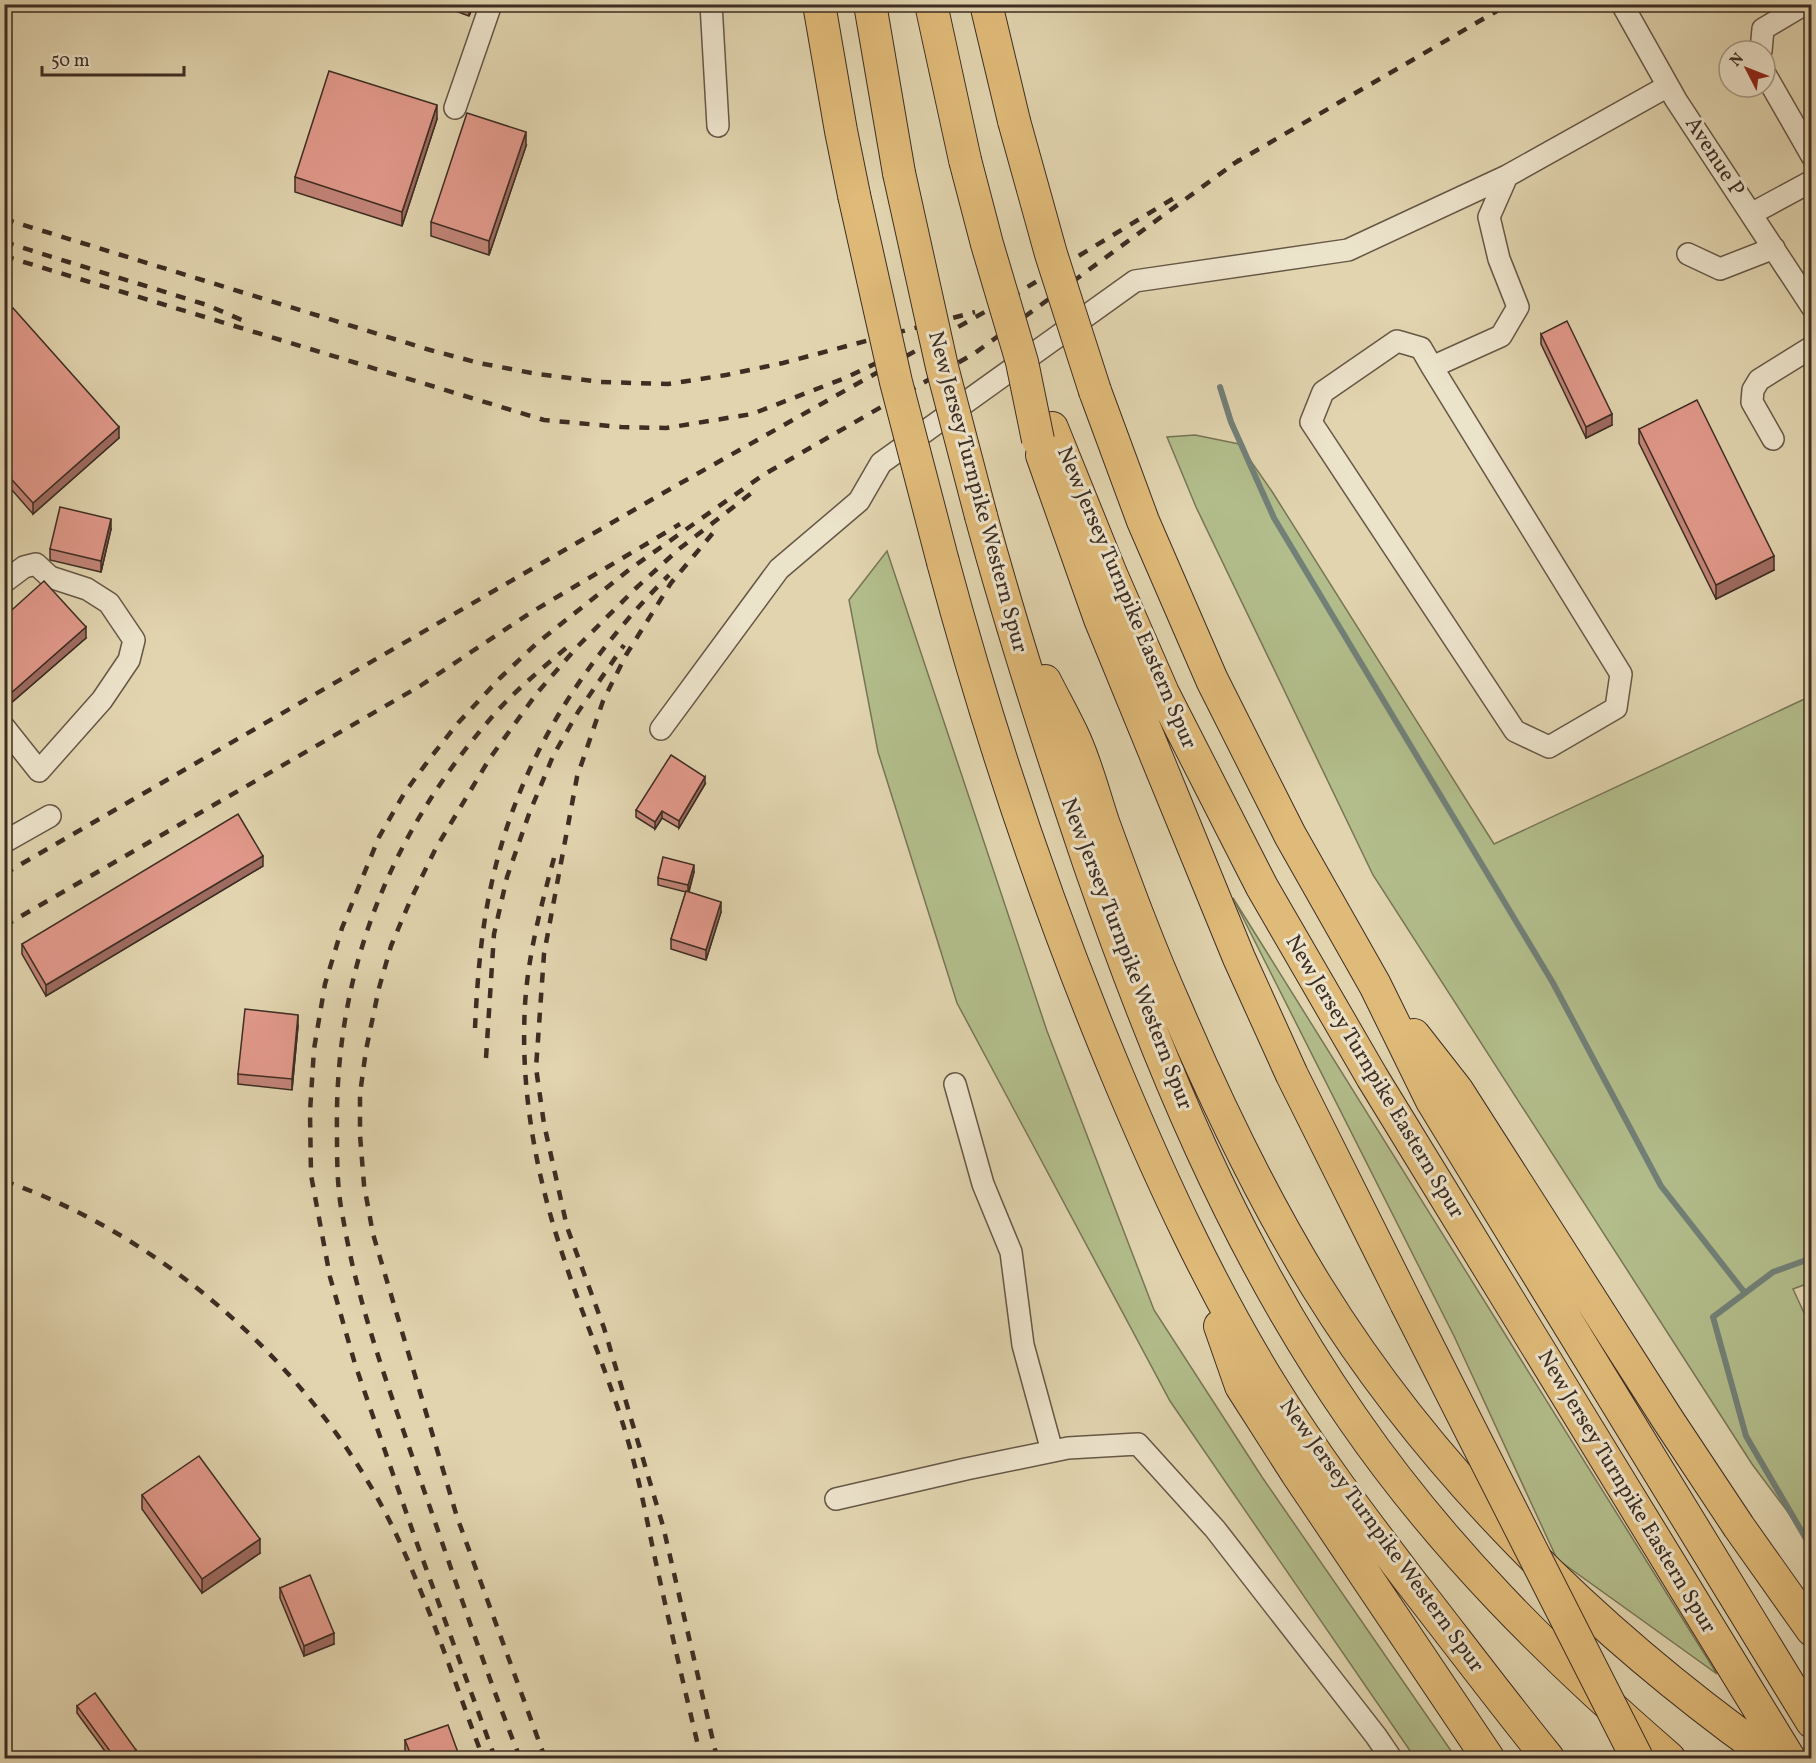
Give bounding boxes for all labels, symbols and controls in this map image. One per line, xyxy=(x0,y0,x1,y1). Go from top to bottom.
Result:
scale bar xyxy=(42,39,184,77)
north arrow xyxy=(1717,39,1777,99)
text: N xyxy=(1725,48,1750,72)
text: 50 m xyxy=(51,49,90,74)
street label: Avenue P xyxy=(1677,111,1751,203)
street label: New Jersey Turnpike Western Spur xyxy=(919,328,1035,656)
street label: New Jersey Turnpike Eastern Spur xyxy=(1048,442,1204,754)
street label: New Jersey Turnpike Western Spur xyxy=(1052,794,1200,1114)
street label: New Jersey Turnpike Eastern Spur xyxy=(1277,929,1471,1225)
street label: New Jersey Turnpike Eastern Spur xyxy=(1529,1344,1723,1640)
street label: New Jersey Turnpike Western Spur xyxy=(1271,1393,1491,1679)

